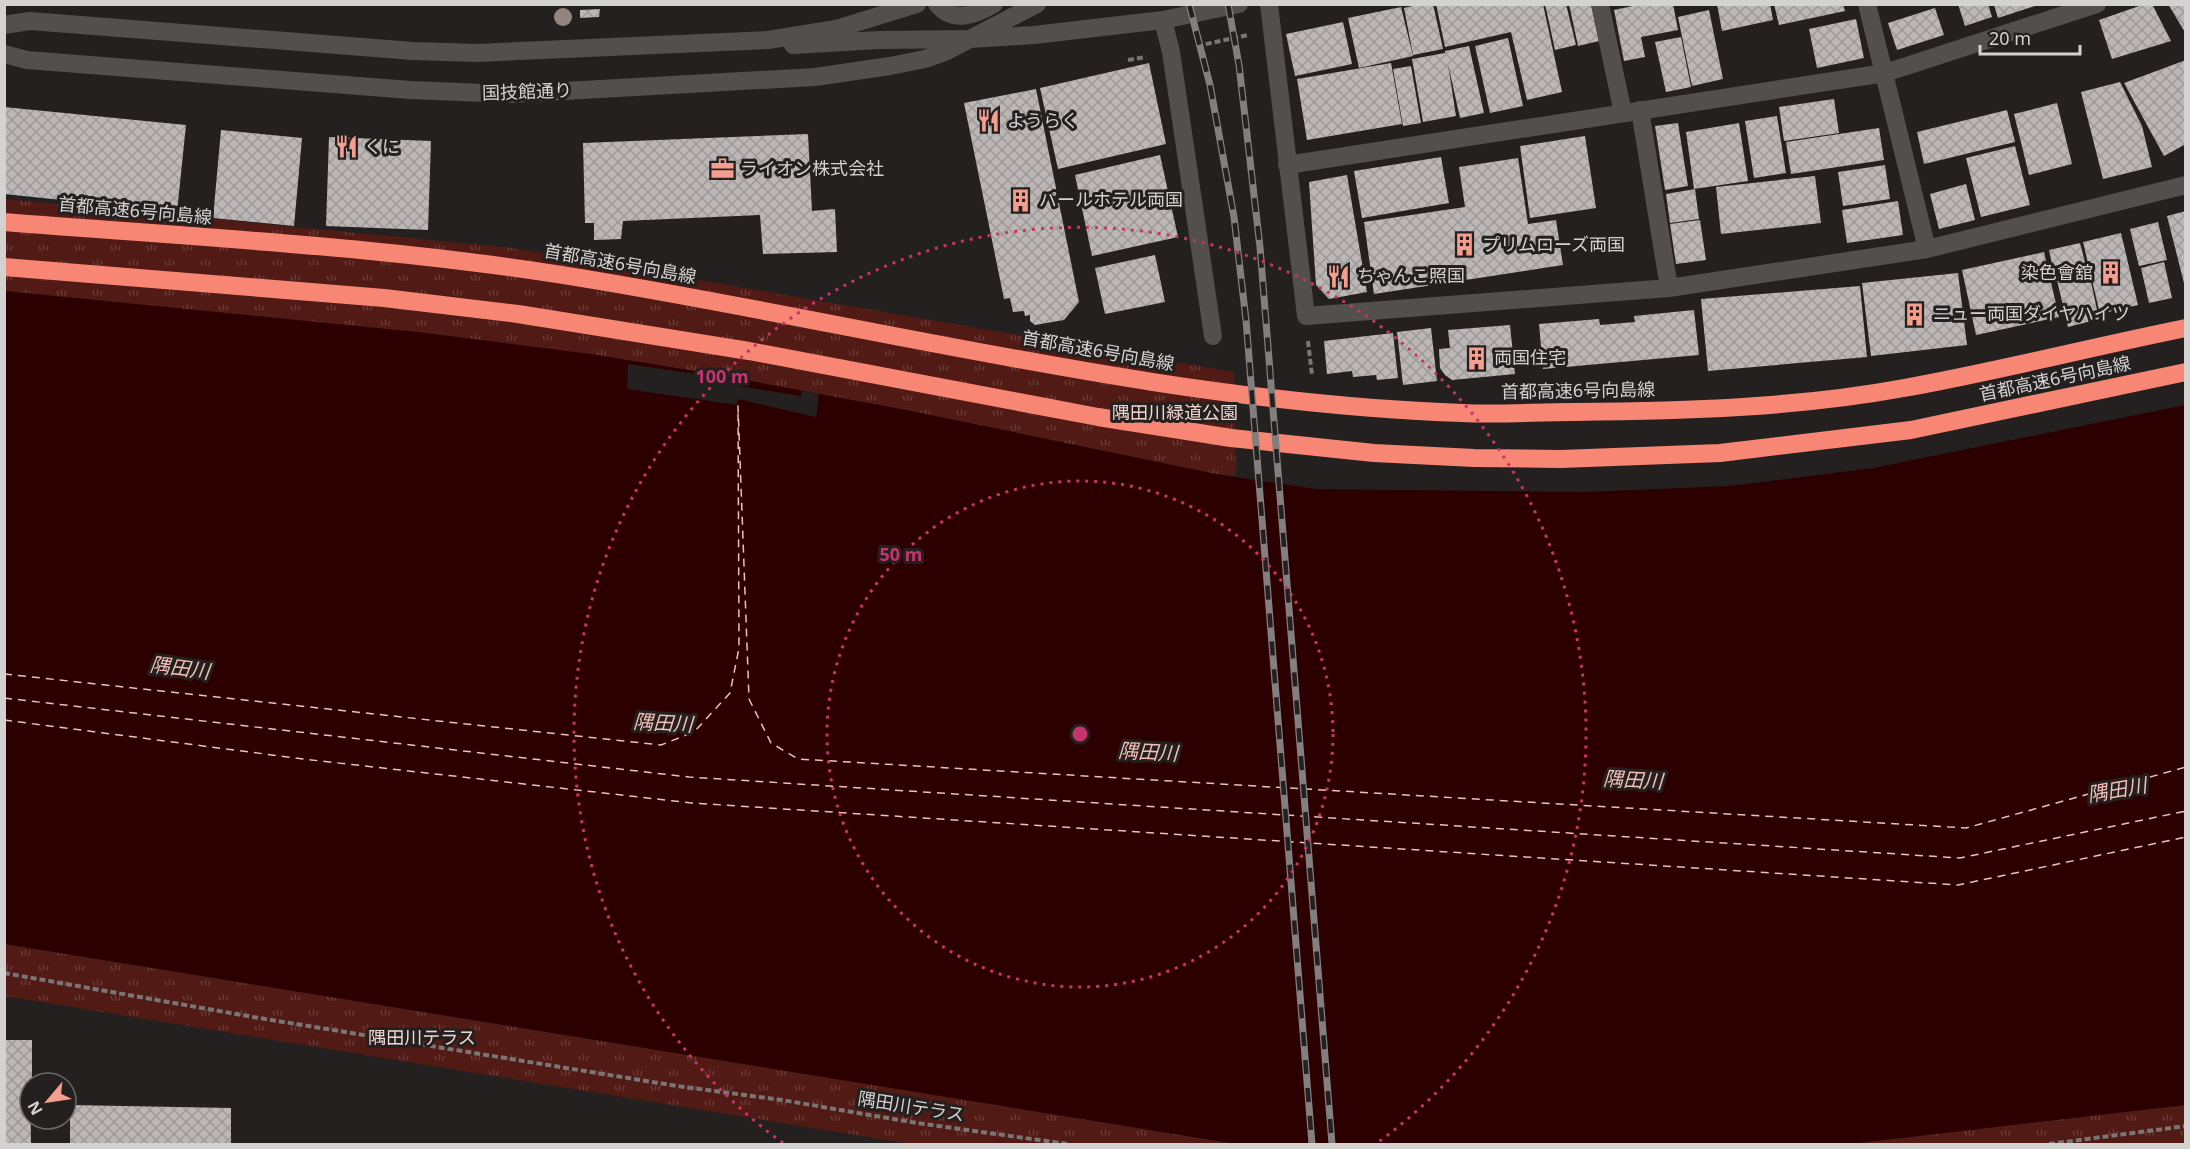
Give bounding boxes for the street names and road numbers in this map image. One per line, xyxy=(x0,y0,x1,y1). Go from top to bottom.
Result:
street label: 国技館通り xyxy=(482,77,572,105)
street label: 首都高速6号向島線 xyxy=(57,191,213,229)
street label: 首都高速6号向島線 xyxy=(542,238,698,288)
street label: 首都高速6号向島線 xyxy=(1020,325,1176,375)
street label: 首都高速6号向島線 xyxy=(1977,350,2133,406)
street label: 首都高速6号向島線 xyxy=(1501,377,1655,403)
street label: 隅田川テラス xyxy=(856,1086,966,1126)

